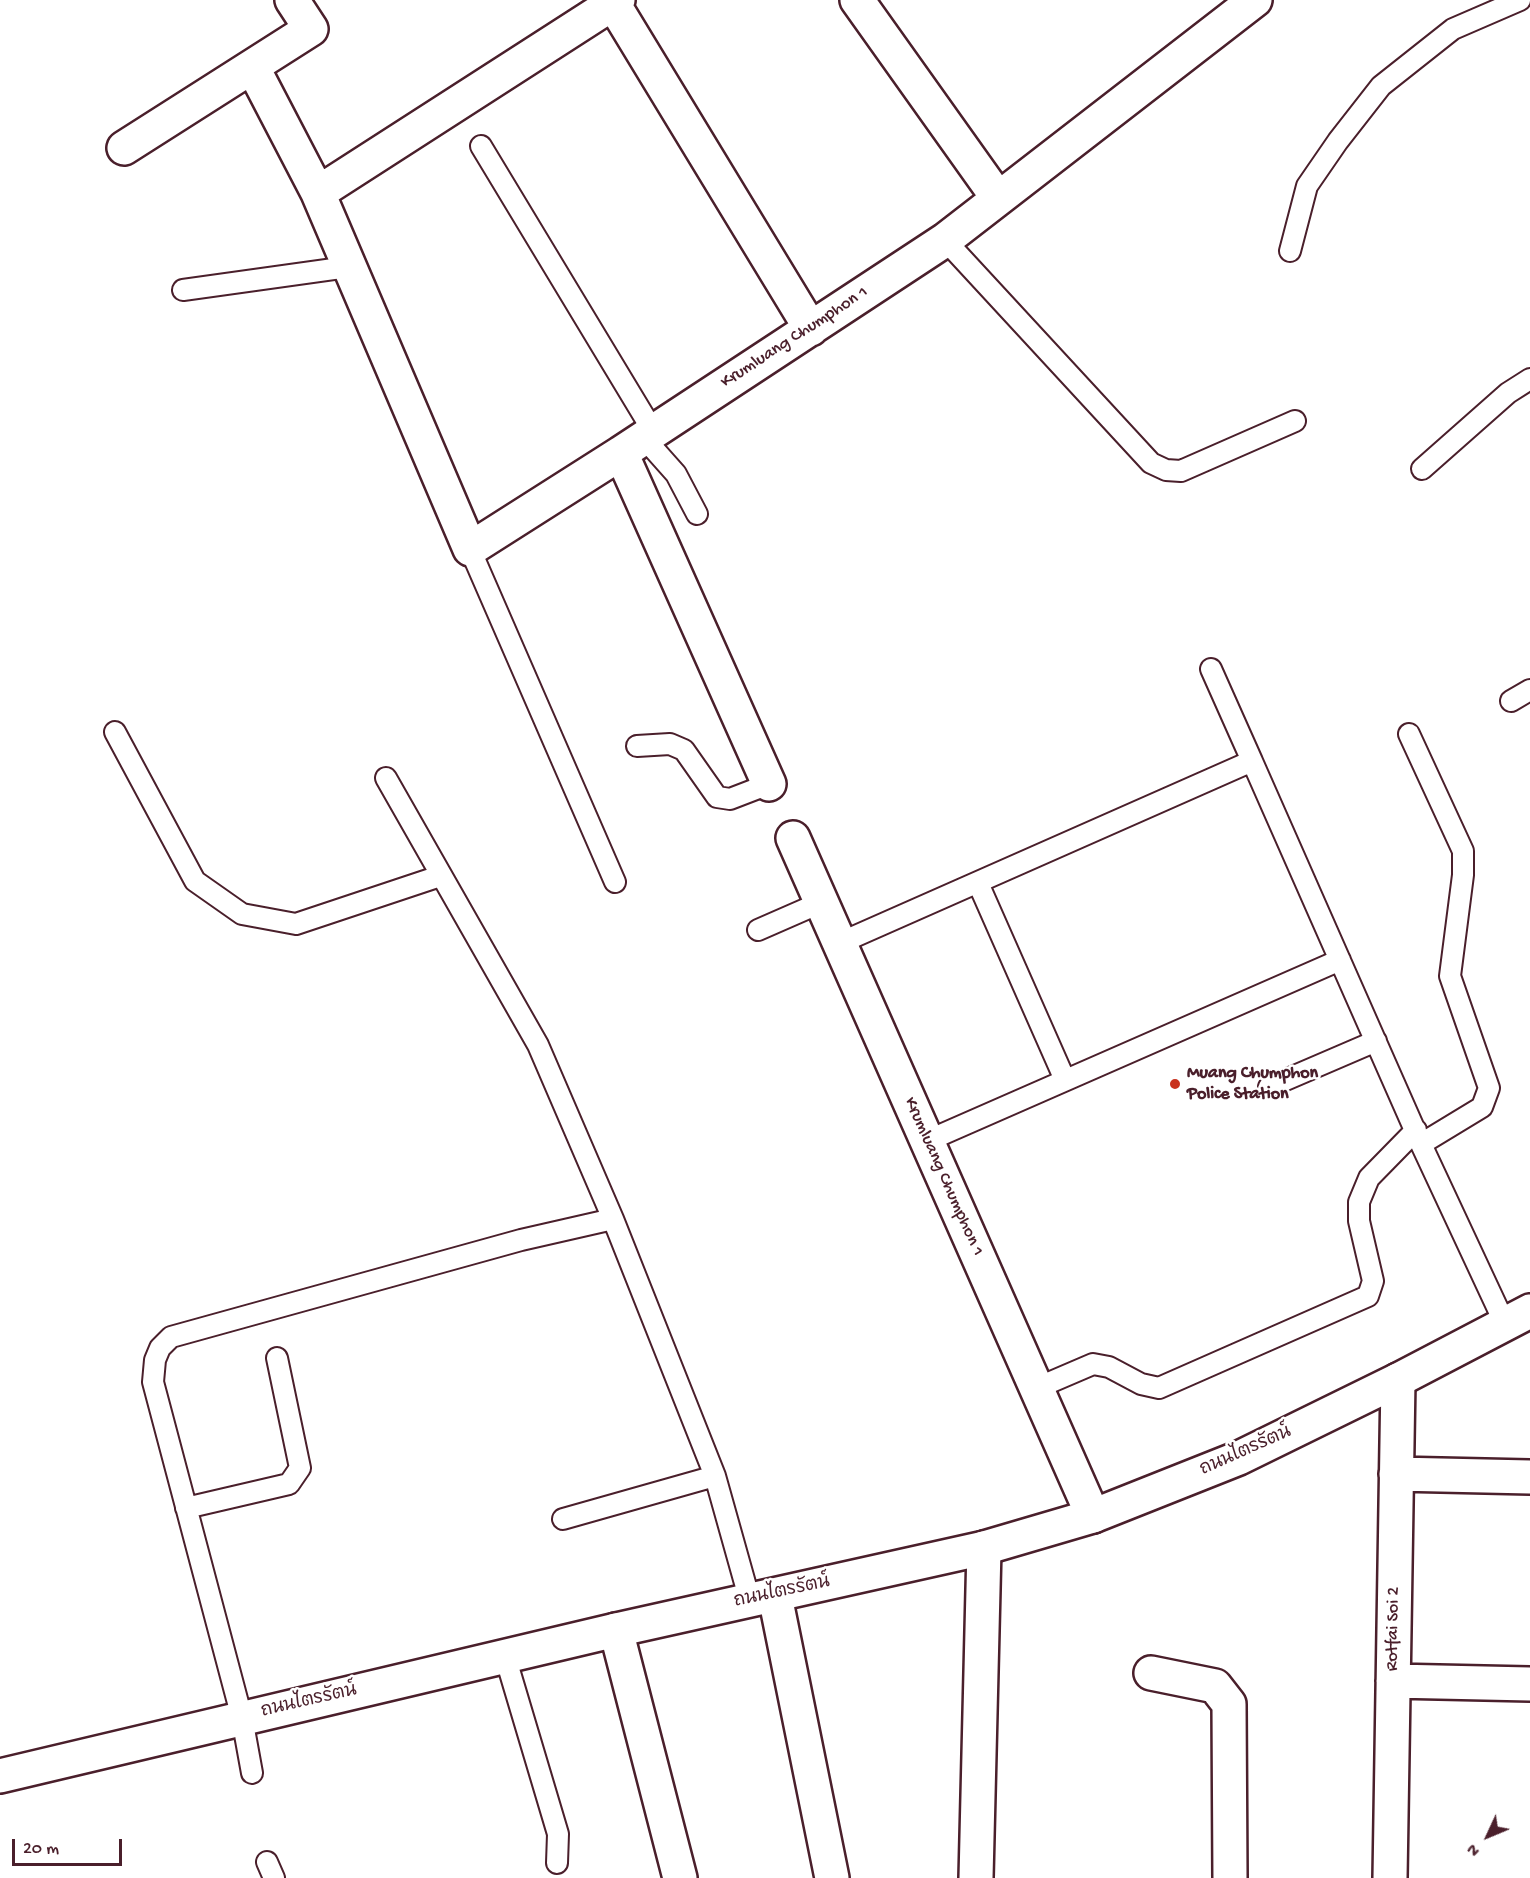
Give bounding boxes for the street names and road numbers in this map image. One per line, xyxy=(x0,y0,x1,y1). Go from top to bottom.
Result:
street label: Krumluang Chumphon 1 xyxy=(717,282,873,394)
street label: Krumluang Chumphon 1 xyxy=(898,1094,988,1260)
street label: ถนนไตรรัตน์ xyxy=(1197,1422,1295,1482)
street label: ถนนไตรรัตน์ xyxy=(732,1572,832,1614)
street label: Rotfai Soi 2 xyxy=(1382,1587,1406,1671)
street label: ถนนไตรรัตน์ xyxy=(259,1681,359,1723)

